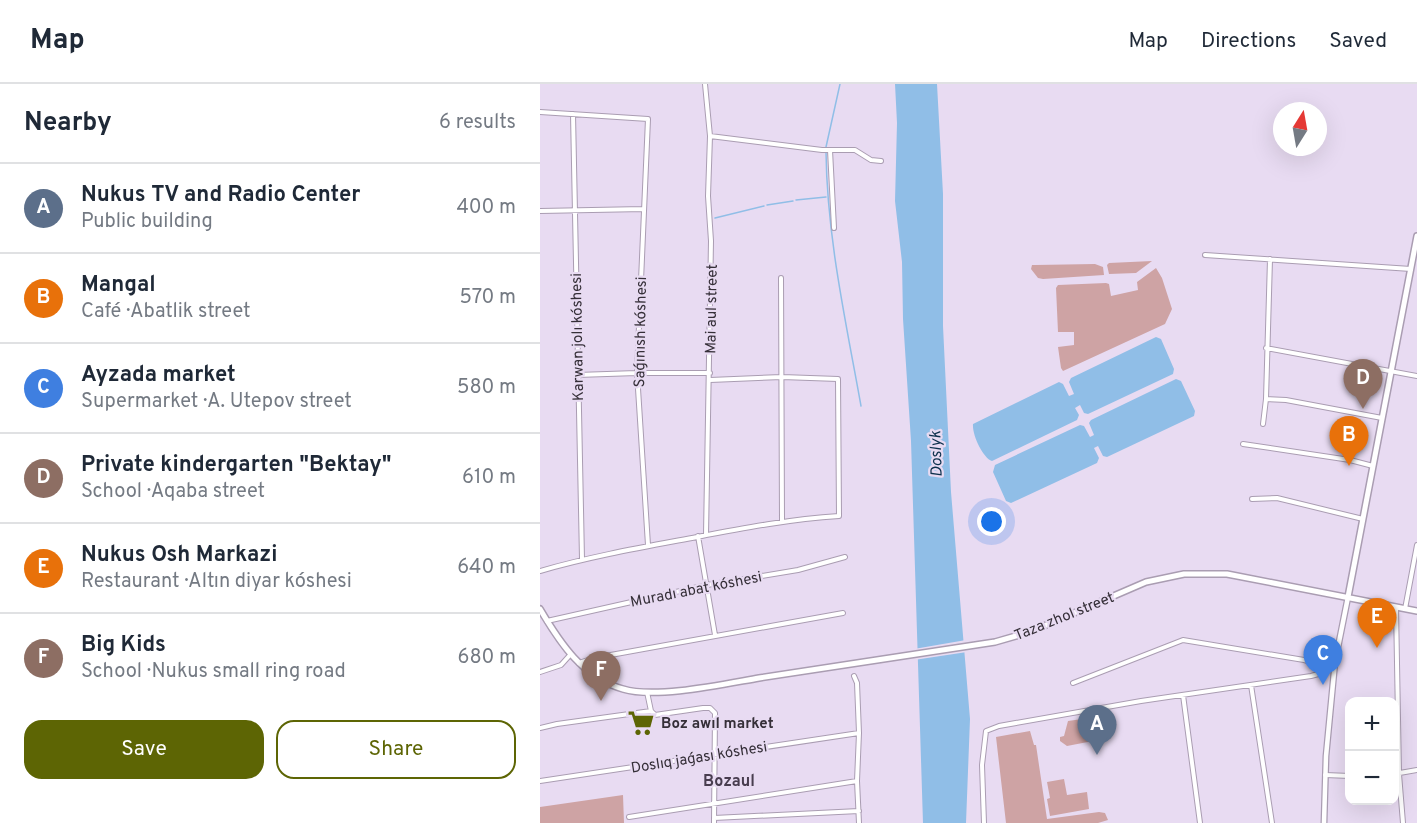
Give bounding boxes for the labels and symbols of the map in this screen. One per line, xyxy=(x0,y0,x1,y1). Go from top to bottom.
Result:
north arrow xyxy=(1273,102,1327,156)
street label: Mai aul street xyxy=(702,264,723,354)
street label: Karwan jolı kóshesi xyxy=(568,273,589,401)
street label: Saǵınısh kóshesi xyxy=(631,276,652,388)
pin: D xyxy=(1344,360,1382,409)
pin: B xyxy=(1330,416,1368,466)
water label: Doslyk xyxy=(926,430,948,477)
your location xyxy=(977,507,1006,536)
street label: Muradı abat kóshesi xyxy=(629,568,764,613)
street label: Taza zhol street xyxy=(1012,589,1117,646)
pin: E xyxy=(1358,598,1396,648)
pin: C xyxy=(1304,636,1342,685)
pin: F xyxy=(582,652,620,701)
pin: A xyxy=(1078,706,1116,755)
supermarket icon: Boz awıl market xyxy=(626,708,656,738)
place label: Boz awıl market xyxy=(661,715,774,734)
street label: Doslıq jaǵası kóshesi xyxy=(630,738,769,779)
district label: Bozaul xyxy=(703,772,755,792)

